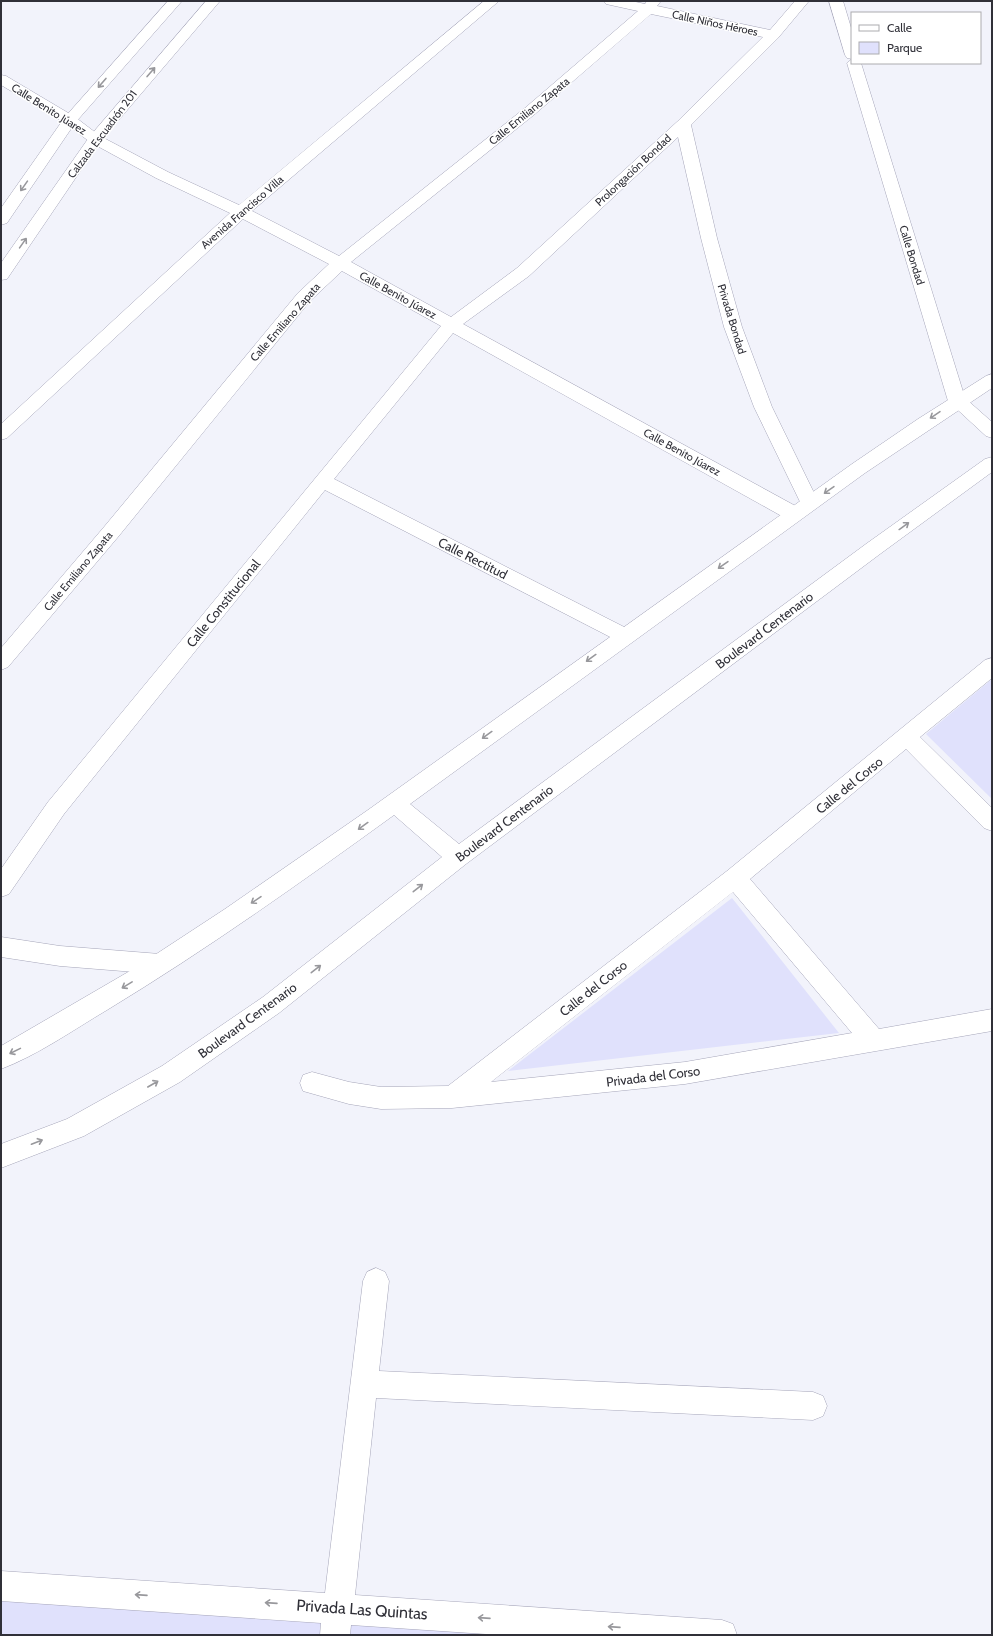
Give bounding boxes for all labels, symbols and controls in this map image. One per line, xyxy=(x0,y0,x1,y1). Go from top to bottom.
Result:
street label: Calle Niños Héroes xyxy=(671,7,760,39)
legend xyxy=(851,12,981,64)
text: Calle xyxy=(887,20,912,35)
text: Parque xyxy=(887,40,922,55)
one-way arrow xyxy=(146,67,156,77)
street label: Calle Emiliano Zapata xyxy=(486,74,573,148)
one-way arrow xyxy=(98,77,107,88)
street label: Calle Benito Júarez xyxy=(9,80,89,138)
street label: Calzada Escuadrón 201 xyxy=(64,87,140,181)
street label: Prolongación Bondad xyxy=(592,131,674,209)
street label: Avenida Francisco Villa xyxy=(198,172,287,252)
one-way arrow xyxy=(20,181,28,192)
street label: Calle Bondad xyxy=(896,224,928,286)
one-way arrow xyxy=(19,238,27,249)
street label: Calle Benito Júarez xyxy=(357,268,439,322)
street label: Calle Emiliano Zapata xyxy=(247,279,323,364)
street label: Privada Bondad xyxy=(715,282,749,356)
one-way arrow xyxy=(930,411,941,420)
street label: Calle Benito Júarez xyxy=(641,425,723,479)
one-way arrow xyxy=(824,486,835,494)
one-way arrow xyxy=(899,522,910,530)
street label: Calle Emiliano Zapata xyxy=(41,528,116,614)
street label: Calle Rectitud xyxy=(436,534,510,582)
street label: Calle Constitucional xyxy=(183,556,263,650)
one-way arrow xyxy=(717,561,728,569)
street label: Boulevard Centenario xyxy=(712,588,816,672)
one-way arrow xyxy=(586,654,597,663)
one-way arrow xyxy=(481,731,492,739)
street label: Calle del Corso xyxy=(812,753,886,817)
street label: Boulevard Centenario xyxy=(452,781,556,865)
one-way arrow xyxy=(357,822,368,830)
one-way arrow xyxy=(413,884,424,892)
one-way arrow xyxy=(250,896,262,904)
street label: Calle del Corso xyxy=(556,957,630,1019)
one-way arrow xyxy=(311,964,322,973)
street label: Boulevard Centenario xyxy=(195,979,299,1061)
one-way arrow xyxy=(121,981,133,989)
one-way arrow xyxy=(9,1048,21,1055)
street label: Privada del Corso xyxy=(605,1062,701,1090)
one-way arrow xyxy=(147,1079,159,1087)
one-way arrow xyxy=(31,1138,43,1146)
one-way arrow xyxy=(135,1591,148,1598)
street label: Privada Las Quintas xyxy=(296,1595,429,1624)
one-way arrow xyxy=(265,1600,278,1607)
one-way arrow xyxy=(478,1615,491,1622)
one-way arrow xyxy=(608,1624,621,1631)

